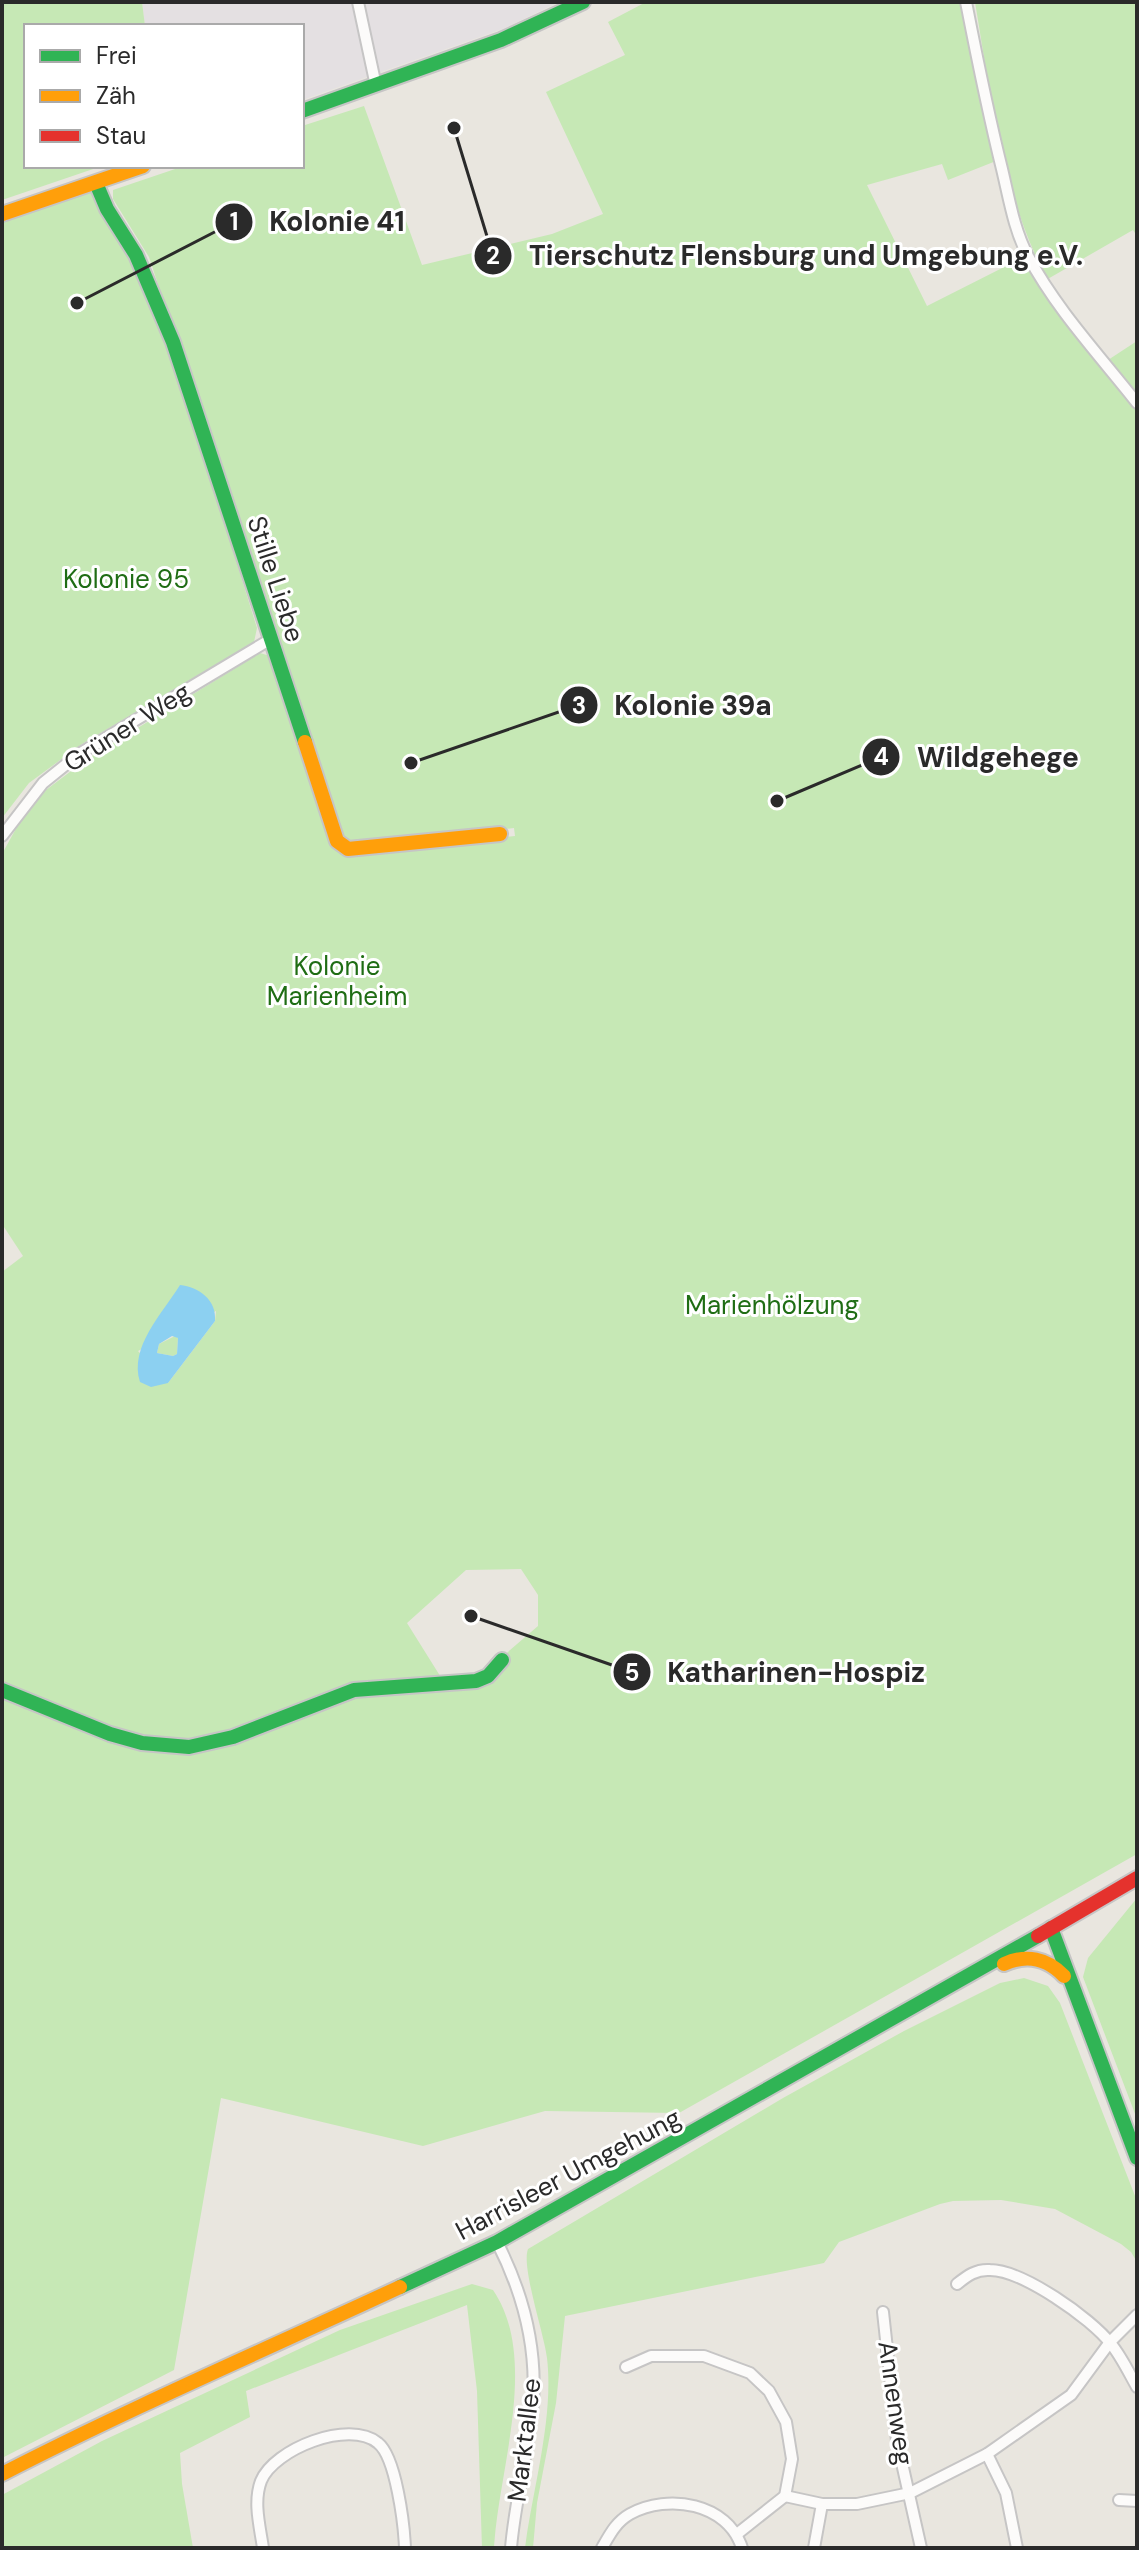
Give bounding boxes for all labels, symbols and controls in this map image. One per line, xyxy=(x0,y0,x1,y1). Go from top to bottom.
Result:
legend xyxy=(24,24,304,168)
text: Frei xyxy=(96,40,137,71)
text: Zäh xyxy=(96,80,136,111)
text: Stau xyxy=(96,120,146,151)
callout: Kolonie 41 xyxy=(214,196,421,248)
text: Kolonie 41 xyxy=(269,203,405,240)
text: 1 xyxy=(230,206,238,237)
callout: Tierschutz Flensburg und Umgebung e.V. xyxy=(473,230,1099,282)
text: Tierschutz Flensburg und Umgebung e.V. xyxy=(529,237,1083,274)
text: 2 xyxy=(486,240,500,271)
street label: Stille Liebe xyxy=(240,512,312,646)
park label: Kolonie 95 xyxy=(63,562,189,596)
street label: Grüner Weg xyxy=(57,675,197,779)
callout: Kolonie 39a xyxy=(559,679,788,731)
text: Kolonie 39a xyxy=(614,687,772,724)
text: 3 xyxy=(572,690,586,721)
callout: Wildgehege xyxy=(861,731,1095,783)
text: Wildgehege xyxy=(917,739,1079,776)
text: 4 xyxy=(873,741,889,772)
park label: Kolonie Marienheim xyxy=(267,949,407,1013)
park label: Marienhölzung xyxy=(685,1288,859,1322)
callout: Katharinen-Hospiz xyxy=(612,1646,941,1698)
text: Katharinen-Hospiz xyxy=(667,1654,925,1691)
text: 5 xyxy=(625,1657,639,1688)
street label: Harrisleer Umgehung xyxy=(449,2100,687,2248)
street label: Annenweg xyxy=(870,2339,922,2467)
street label: Marktallee xyxy=(500,2376,548,2504)

